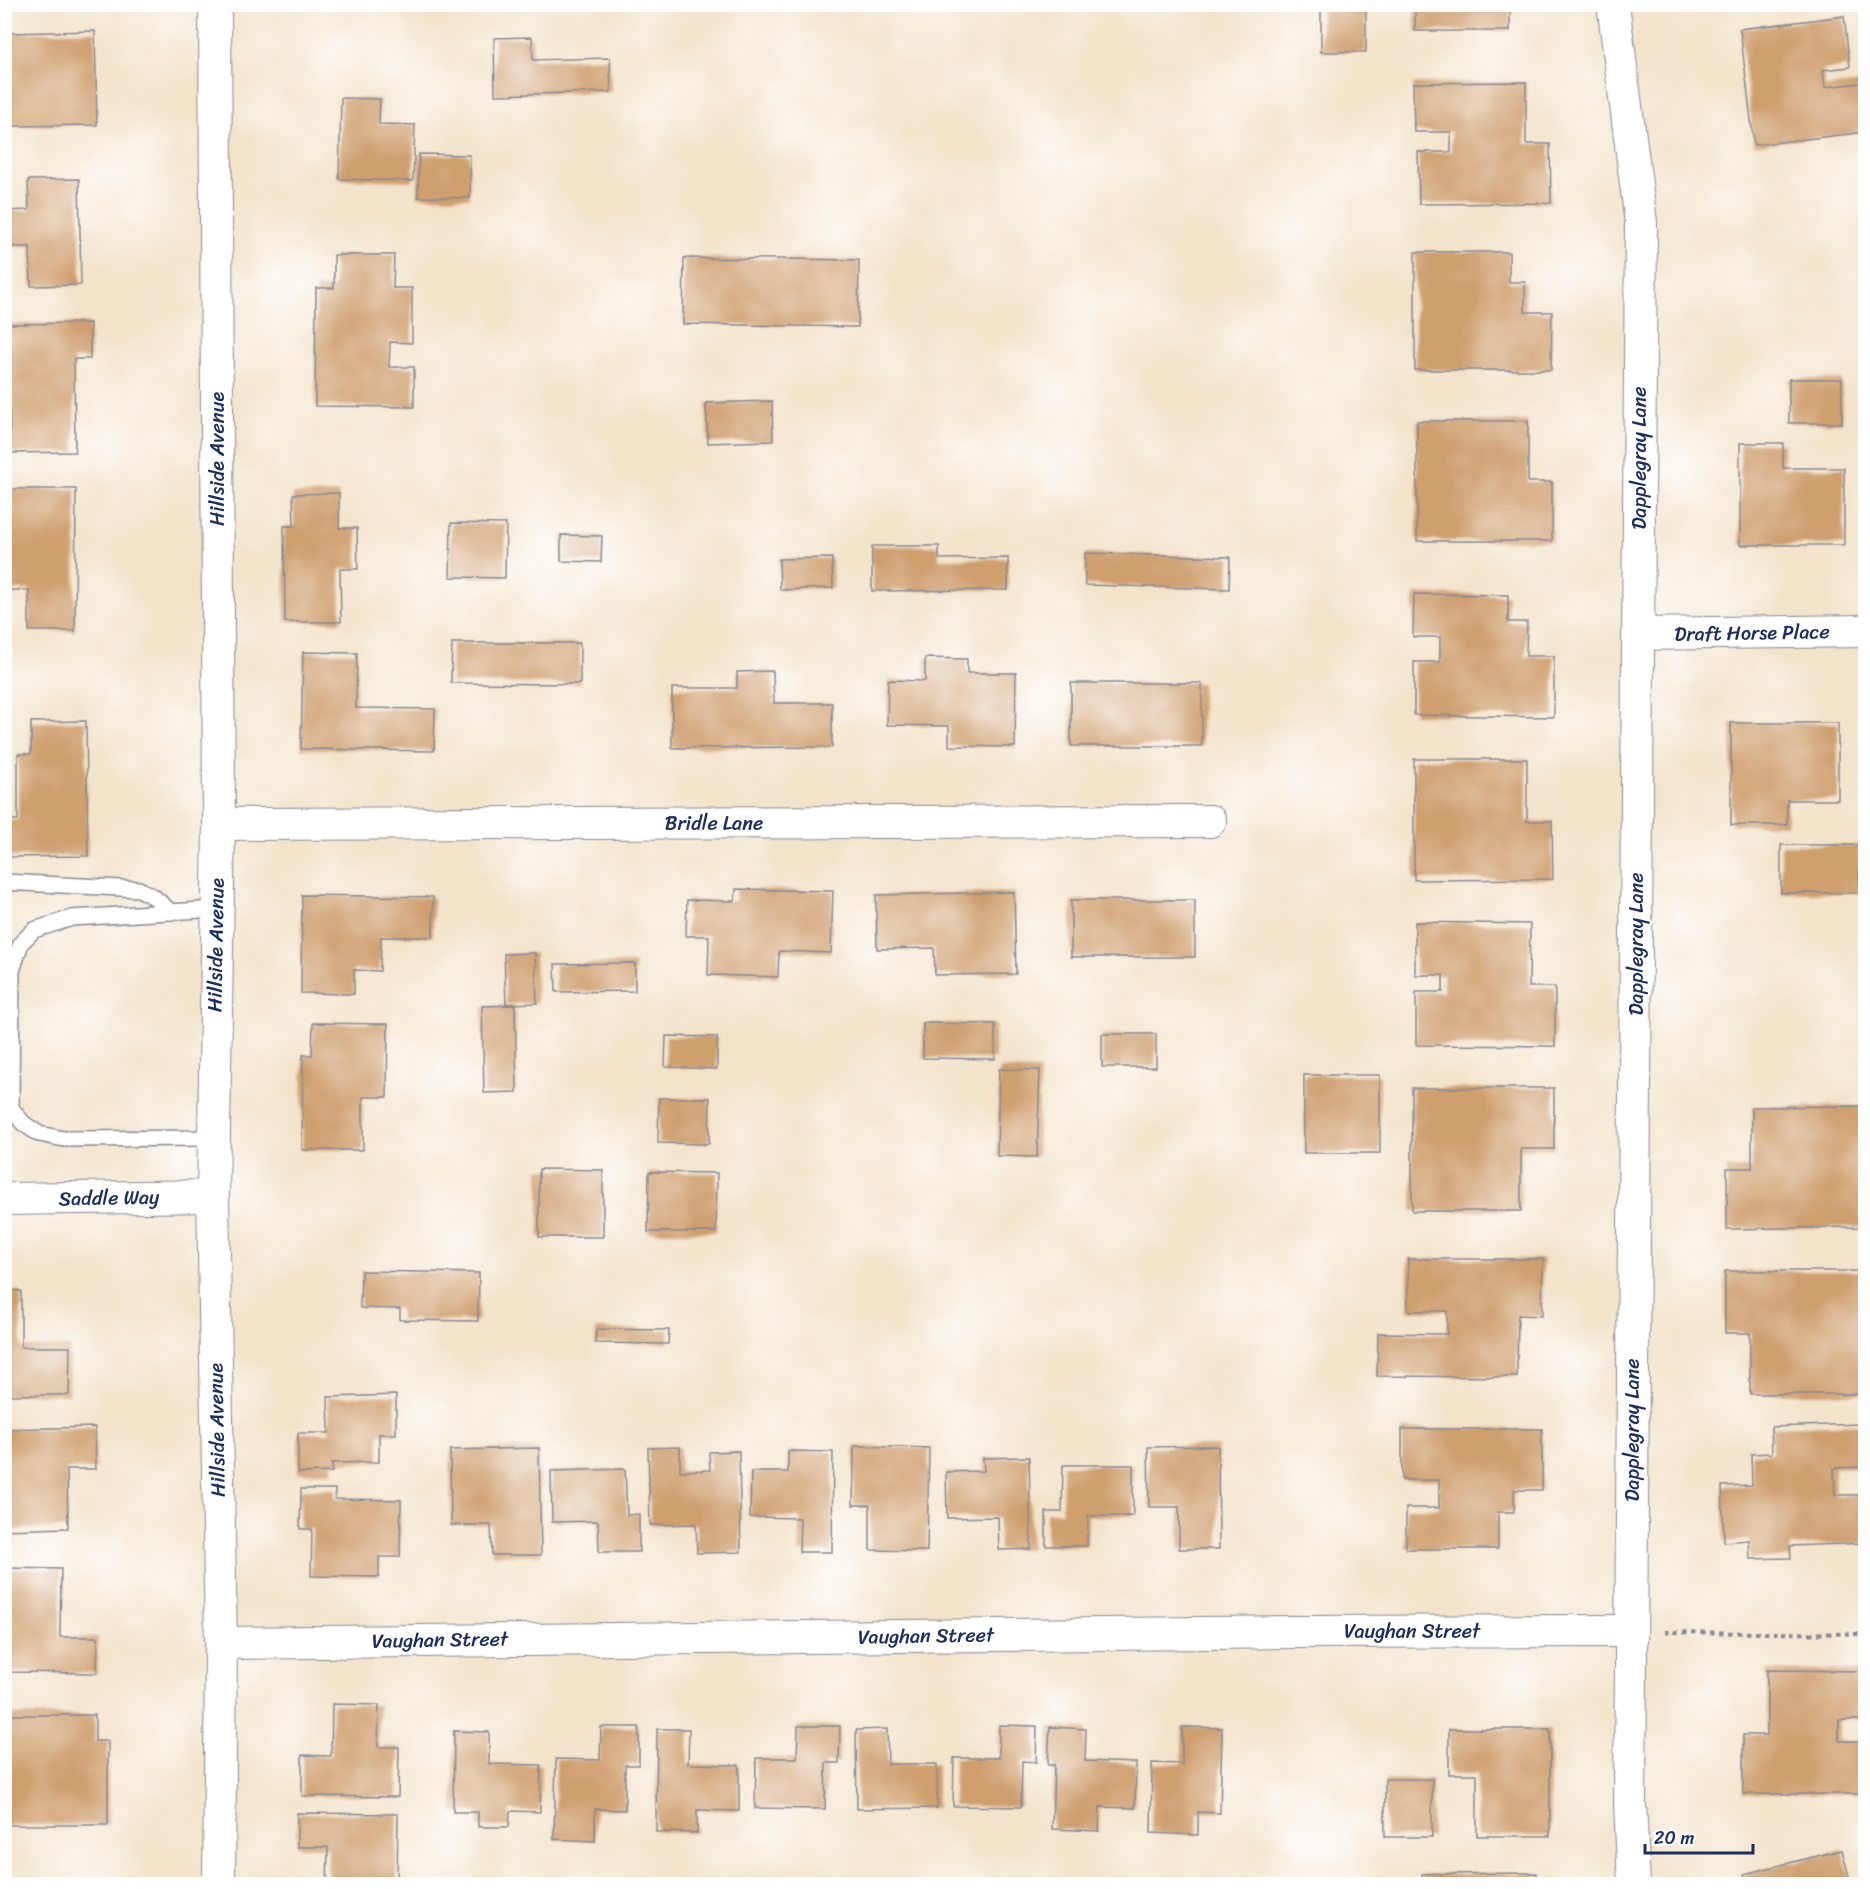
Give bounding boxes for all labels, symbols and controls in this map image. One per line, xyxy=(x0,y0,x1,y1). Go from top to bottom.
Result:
street label: Dapplegray Lane xyxy=(1622,386,1657,530)
street label: Hillside Avenue xyxy=(200,392,235,526)
street label: Draft Horse Place xyxy=(1674,614,1830,652)
street label: Bridle Lane xyxy=(665,806,763,841)
street label: Dapplegray Lane xyxy=(1619,872,1654,1016)
street label: Hillside Avenue xyxy=(197,877,235,1012)
street label: Saddle Way xyxy=(58,1180,160,1216)
street label: Dapplegray Lane xyxy=(1615,1358,1650,1502)
street label: Hillside Avenue xyxy=(198,1362,236,1497)
street label: Vaughan Street xyxy=(1344,1614,1481,1649)
street label: Vaughan Street xyxy=(858,1617,995,1655)
street label: Vaughan Street xyxy=(372,1621,509,1659)
scale bar xyxy=(1645,1817,1753,1855)
text: 20 m xyxy=(1654,1822,1694,1854)

